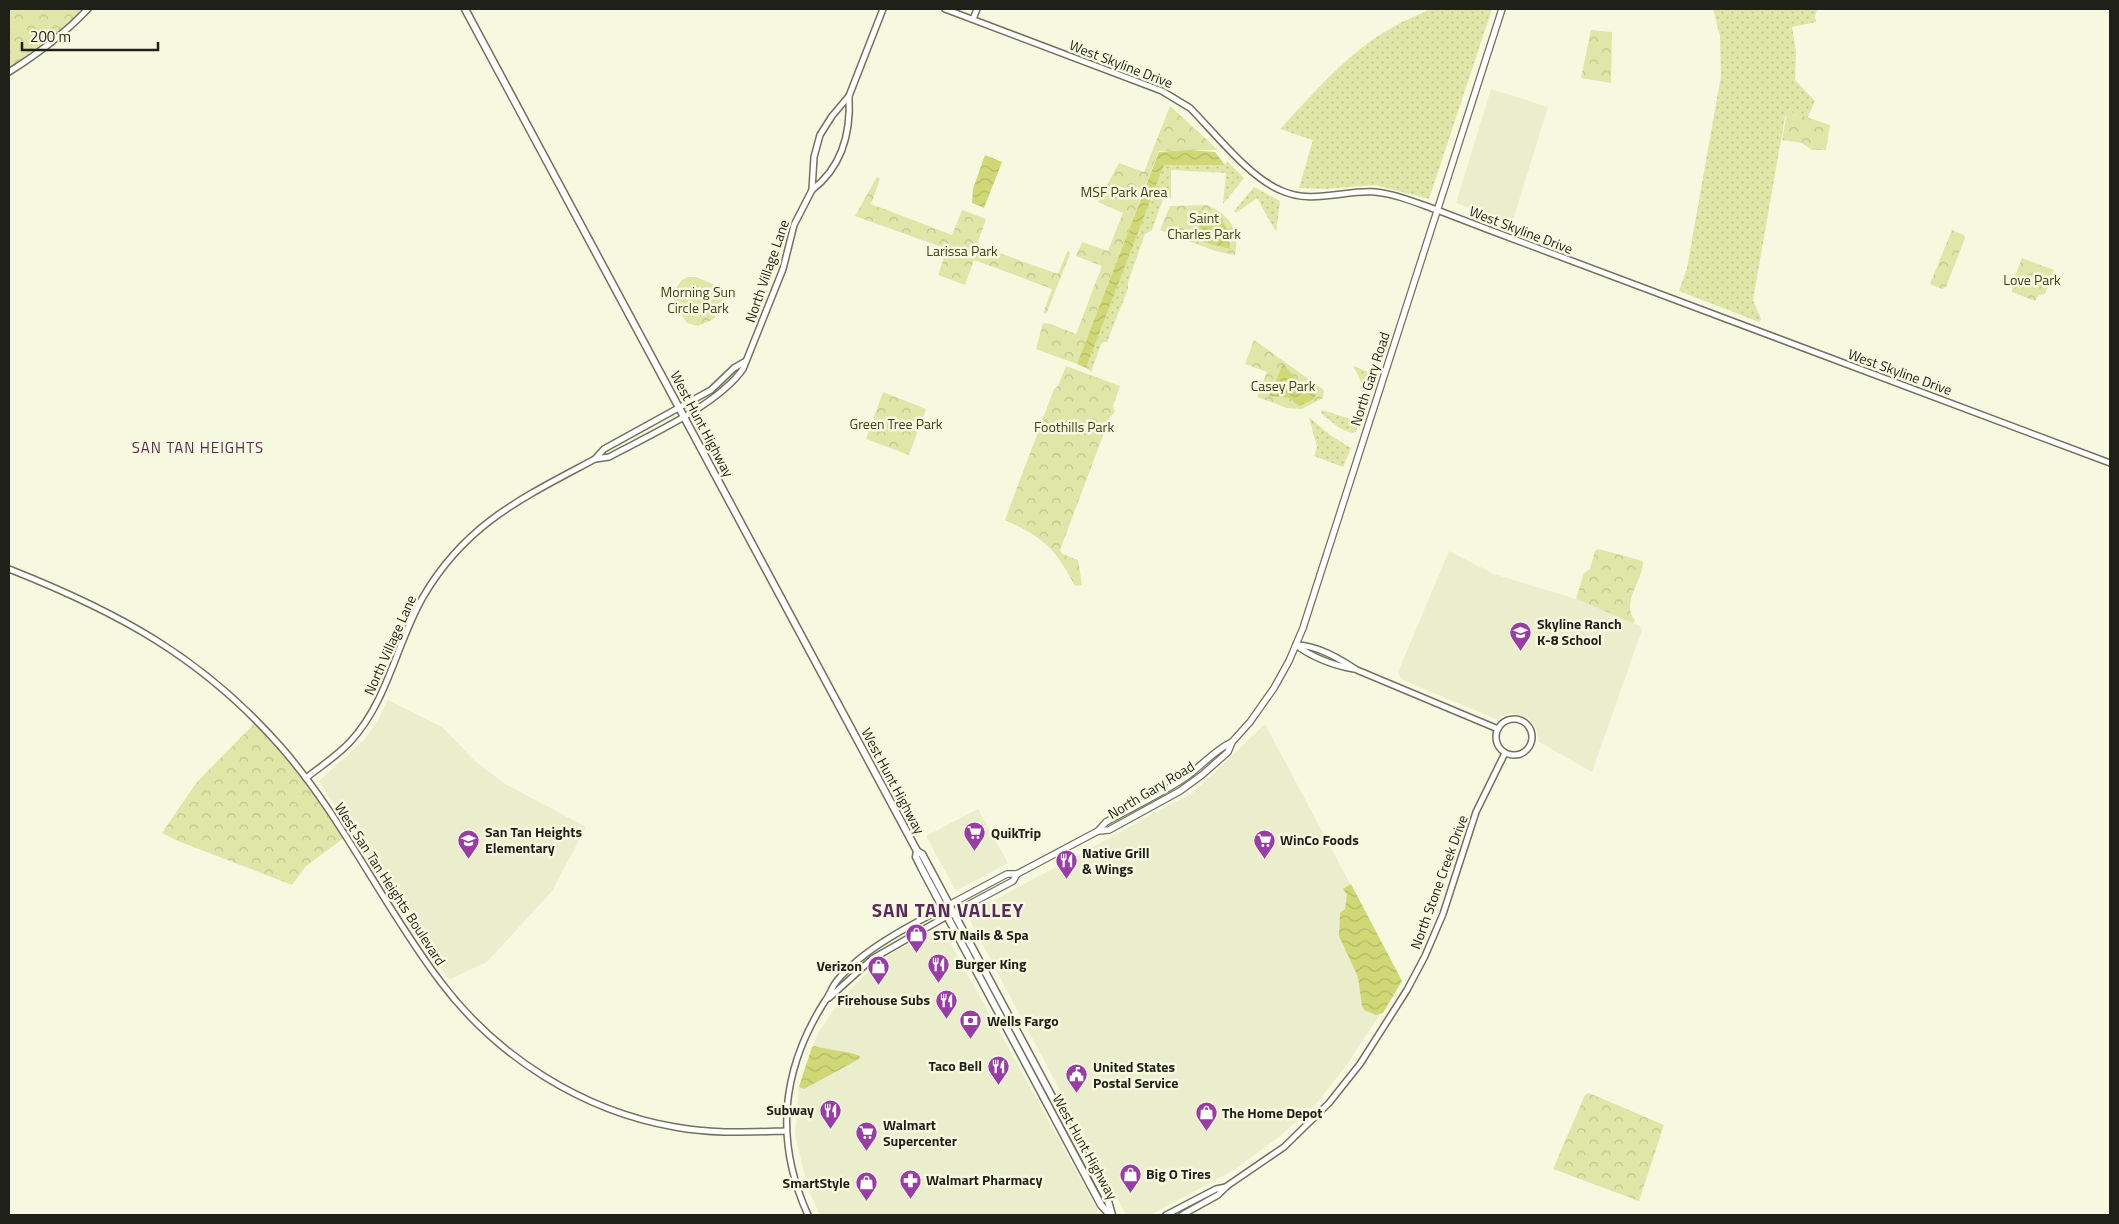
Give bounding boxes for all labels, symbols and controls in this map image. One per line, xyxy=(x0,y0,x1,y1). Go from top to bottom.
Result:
scale bar xyxy=(22,20,159,52)
text: 200 m xyxy=(30,25,71,48)
street label: West Skyline Drive xyxy=(1066,34,1176,93)
park label: MSF Park Area xyxy=(1081,181,1167,202)
street label: West Skyline Drive xyxy=(1466,200,1576,259)
park label: Saint Charles Park xyxy=(1167,207,1241,244)
street label: North Village Lane xyxy=(739,217,794,325)
park label: Larissa Park xyxy=(926,240,998,261)
park label: Love Park xyxy=(2003,269,2061,290)
park label: Morning Sun Circle Park xyxy=(661,281,735,318)
street label: North Gary Road xyxy=(1344,329,1395,429)
street label: West Skyline Drive xyxy=(1845,343,1955,400)
street label: West Hunt Highway xyxy=(666,367,739,481)
park label: Casey Park xyxy=(1251,375,1316,396)
park label: Green Tree Park xyxy=(850,413,943,434)
park label: Foothills Park xyxy=(1034,416,1114,437)
district label: SAN TAN HEIGHTS xyxy=(132,436,264,459)
street label: North Village Lane xyxy=(358,591,421,698)
place label: Skyline Ranch K-8 School xyxy=(1537,613,1622,650)
school or university icon: Skyline Ranch K-8 School xyxy=(1509,620,1533,651)
street label: West Hunt Highway xyxy=(857,724,930,838)
street label: North Gary Road xyxy=(1103,755,1198,824)
street label: West San Tan Heights Boulevard xyxy=(330,798,451,969)
street label: North Stone Creek Drive xyxy=(1404,812,1473,952)
place label: San Tan Heights Elementary xyxy=(485,821,582,858)
supermarket icon: QuikTrip xyxy=(963,821,987,852)
place label: QuikTrip xyxy=(991,822,1041,843)
school or university icon: San Tan Heights Elementary xyxy=(457,828,481,859)
supermarket icon: WinCo Foods xyxy=(1252,828,1276,859)
place label: WinCo Foods xyxy=(1280,829,1359,850)
place label: Native Grill & Wings xyxy=(1082,842,1150,879)
restaurant icon: Native Grill & Wings xyxy=(1054,849,1078,880)
district label: SAN TAN VALLEY xyxy=(872,895,1024,924)
shop icon: STV Nails & Spa xyxy=(905,923,929,954)
place label: STV Nails & Spa xyxy=(933,924,1029,945)
restaurant icon: Burger King xyxy=(927,952,951,983)
place label: Burger King xyxy=(955,953,1027,974)
shop icon: Verizon xyxy=(866,954,890,985)
place label: Verizon xyxy=(816,955,862,976)
restaurant icon: Firehouse Subs xyxy=(934,988,958,1019)
place label: Firehouse Subs xyxy=(837,989,930,1010)
bank icon: Wells Fargo xyxy=(959,1009,983,1040)
place label: Wells Fargo xyxy=(987,1010,1059,1031)
restaurant icon: Taco Bell xyxy=(986,1054,1010,1085)
place label: Taco Bell xyxy=(929,1055,982,1076)
place label: United States Postal Service xyxy=(1093,1056,1178,1093)
public building icon: United States Postal Service xyxy=(1065,1063,1089,1094)
street label: West Hunt Highway xyxy=(1048,1090,1123,1203)
restaurant icon: Subway xyxy=(818,1098,842,1129)
place label: Subway xyxy=(766,1099,814,1120)
shop icon: The Home Depot xyxy=(1194,1101,1218,1132)
place label: The Home Depot xyxy=(1222,1102,1322,1123)
place label: Walmart Supercenter xyxy=(883,1114,957,1151)
supermarket icon: Walmart Supercenter xyxy=(855,1121,879,1152)
shop icon: Big O Tires xyxy=(1118,1162,1142,1193)
place label: Big O Tires xyxy=(1146,1163,1211,1184)
pharmacy icon: Walmart Pharmacy xyxy=(898,1168,922,1199)
place label: Walmart Pharmacy xyxy=(926,1169,1043,1190)
shop icon: SmartStyle xyxy=(854,1171,878,1202)
place label: SmartStyle xyxy=(783,1172,850,1193)

